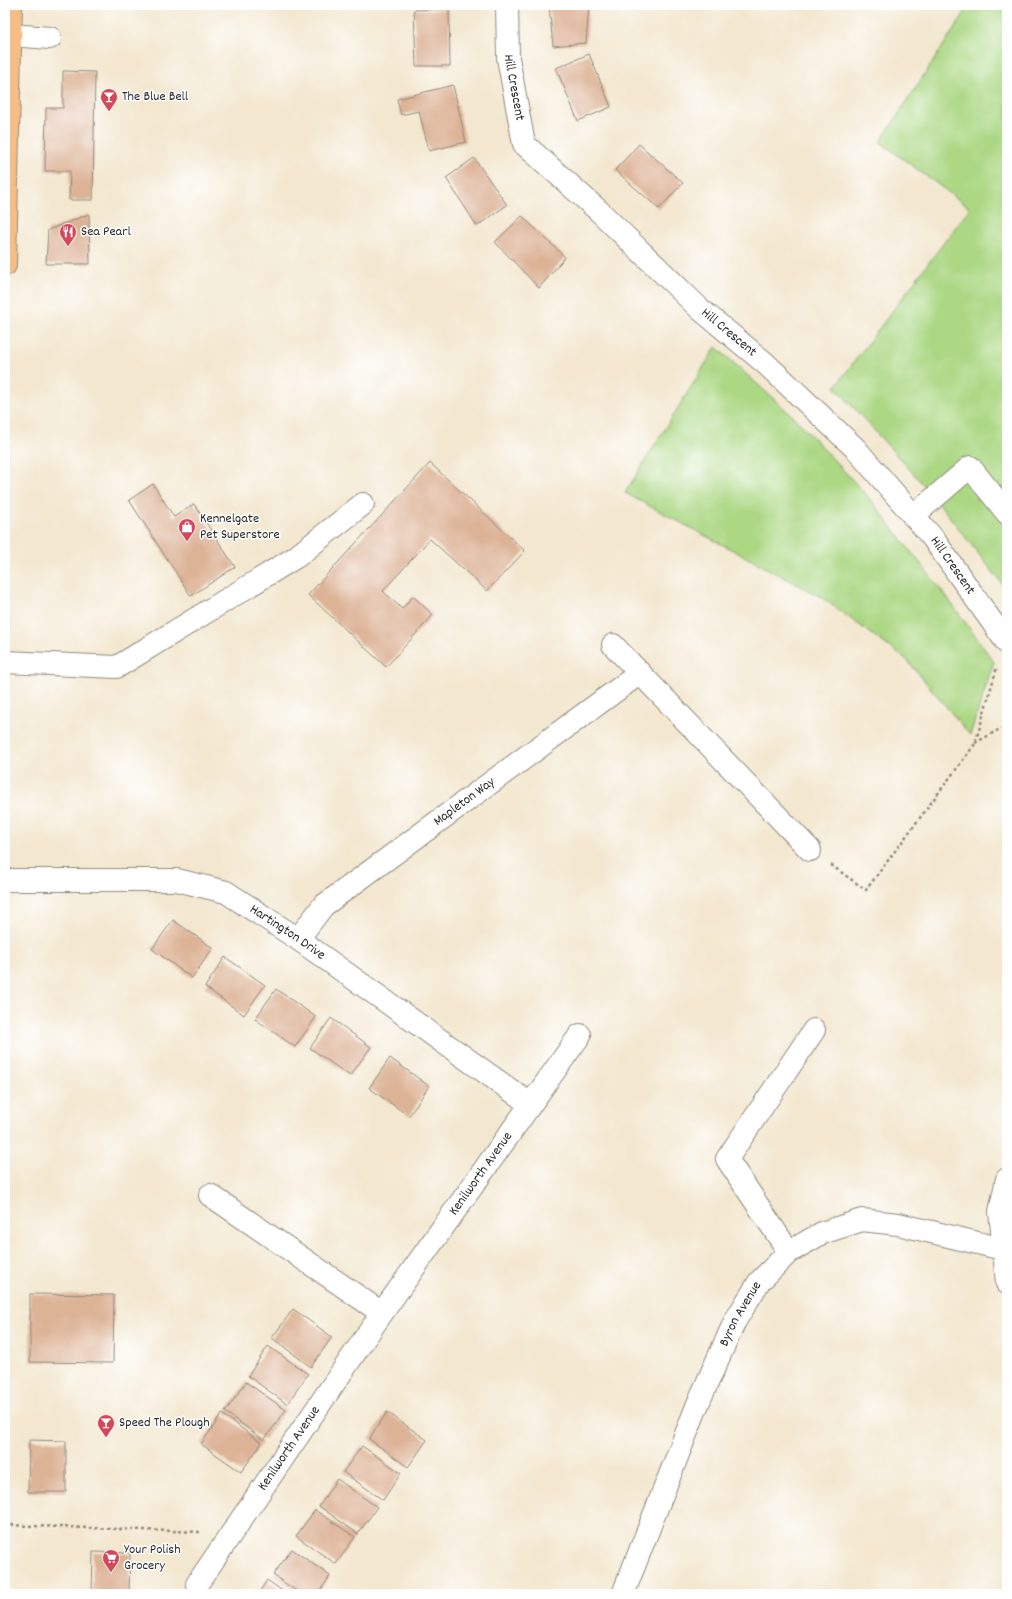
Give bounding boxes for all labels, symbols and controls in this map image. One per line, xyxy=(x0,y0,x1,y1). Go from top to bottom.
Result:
street label: Hill Crescent xyxy=(498,54,529,122)
bar icon: The Blue Bell xyxy=(99,87,119,112)
place label: The Blue Bell xyxy=(122,87,189,107)
restaurant icon: Sea Pearl xyxy=(58,222,78,247)
place label: Sea Pearl xyxy=(81,222,131,242)
street label: Hill Crescent xyxy=(696,304,761,362)
place label: Kennelgate Pet Superstore xyxy=(200,509,280,545)
shop icon: Kennelgate Pet Superstore xyxy=(177,517,197,542)
street label: Hill Crescent xyxy=(925,533,980,599)
street label: Mapleton Way xyxy=(429,772,500,831)
street label: Hartington Drive xyxy=(246,900,329,965)
street label: Kenilworth Avenue xyxy=(444,1128,518,1220)
street label: Byron Avenue xyxy=(715,1278,767,1350)
street label: Kenilworth Avenue xyxy=(253,1402,326,1495)
bar icon: Speed The Plough xyxy=(96,1413,116,1438)
place label: Speed The Plough xyxy=(119,1413,210,1433)
place label: Your Polish Grocery xyxy=(124,1540,181,1576)
supermarket icon: Your Polish Grocery xyxy=(101,1548,121,1573)

